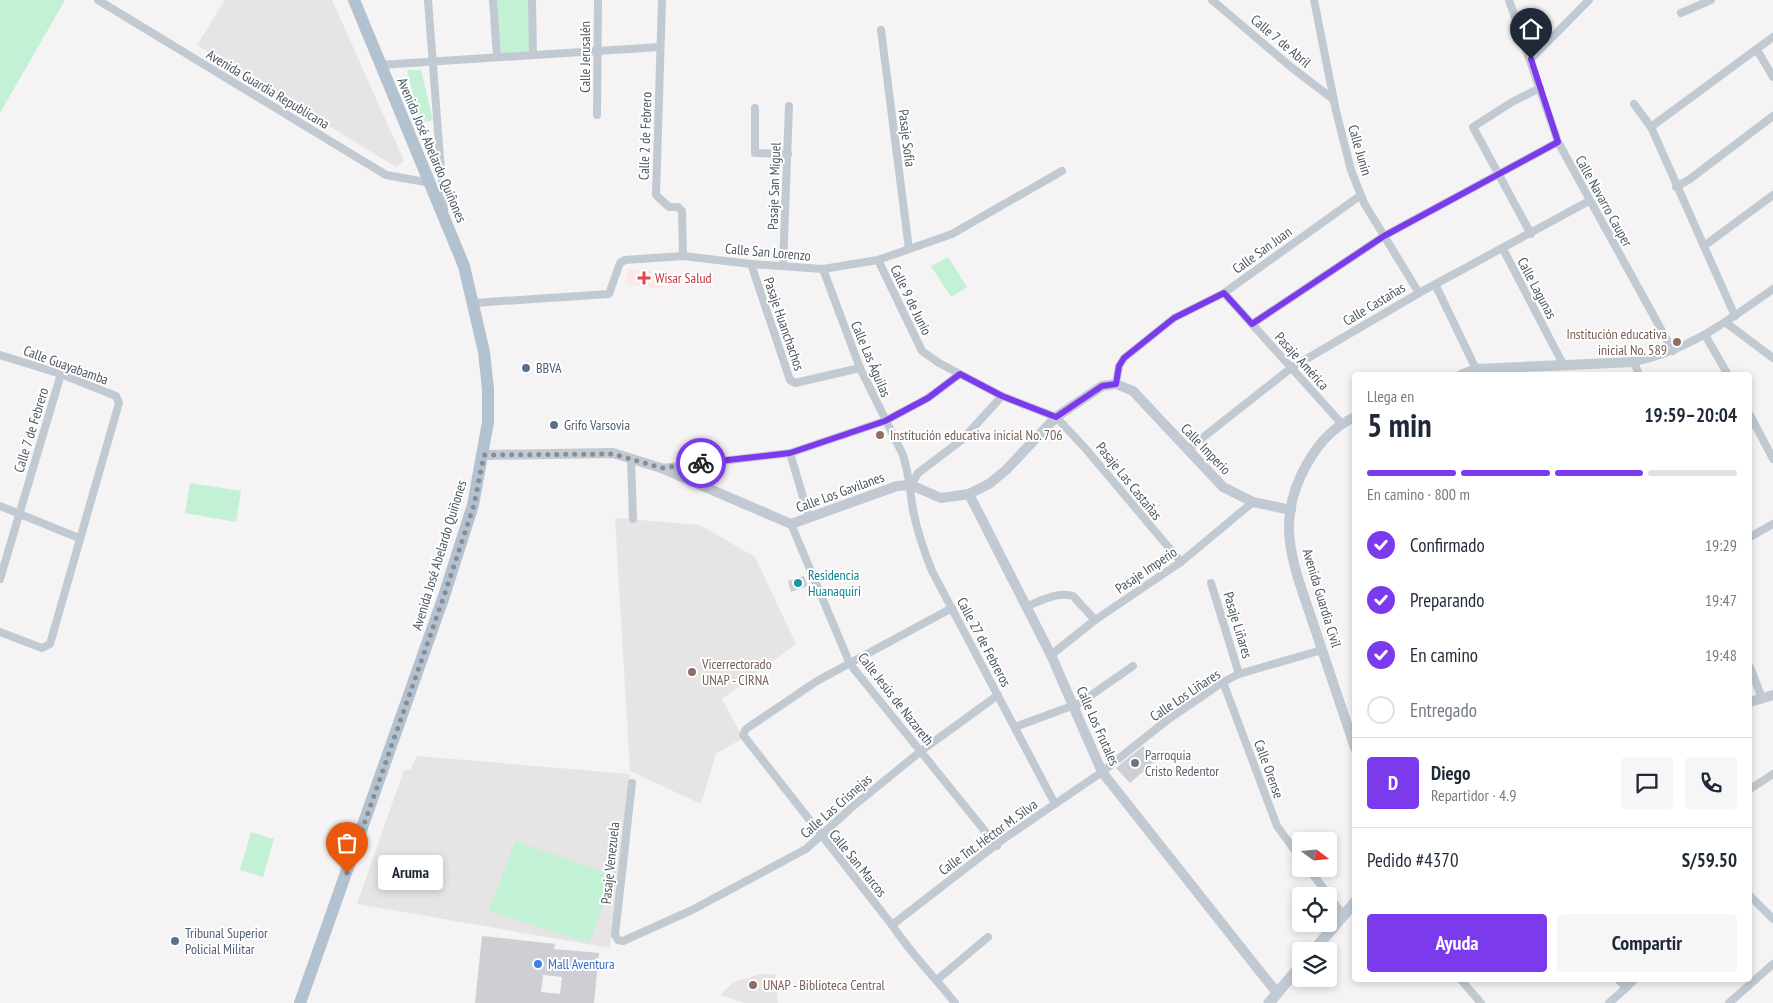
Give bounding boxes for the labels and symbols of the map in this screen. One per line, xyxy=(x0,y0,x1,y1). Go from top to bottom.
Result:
pin xyxy=(1510,8,1552,59)
street label: Calle 7 de Abril xyxy=(1247,11,1315,72)
street label: Calle Jerusalén xyxy=(576,21,594,93)
street label: Avenida Guardia Republicana xyxy=(203,45,333,133)
street label: Avenida José Abelardo Quiñones xyxy=(393,75,471,225)
street label: Calle 2 de Febrero xyxy=(634,92,656,180)
street label: Pasaje Sofía xyxy=(895,108,919,168)
street label: Calle Junin xyxy=(1344,123,1376,177)
street label: Pasaje San Miguel xyxy=(763,141,785,230)
street label: Calle Navarro Cauper xyxy=(1572,152,1637,250)
street label: Calle San Juan xyxy=(1229,222,1295,278)
street label: Calle San Lorenzo xyxy=(725,239,811,265)
street label: Calle Lagunas xyxy=(1513,254,1561,322)
street label: Calle 9 de Junio xyxy=(886,262,936,338)
place label: Wisar Salud xyxy=(655,269,712,287)
marker: Wisar Salud xyxy=(637,271,651,285)
street label: Pasaje Huanchachos xyxy=(760,275,808,373)
street label: Calle Castañas xyxy=(1340,278,1409,330)
street label: Calle Las Águilas xyxy=(847,318,895,400)
place label: Institución educativa inicial No. 589 xyxy=(1566,325,1667,359)
street label: Pasaje América xyxy=(1271,328,1333,394)
marker: Institución educativa inicial No. 589 xyxy=(1671,336,1683,348)
street label: Calle Guayabamba xyxy=(21,341,111,389)
place label: BBVA xyxy=(536,359,562,377)
marker: BBVA xyxy=(520,362,532,374)
street label: Calle 7 de Febrero xyxy=(10,385,52,475)
place label: Grifo Varsovia xyxy=(564,416,630,434)
marker: Grifo Varsovia xyxy=(548,419,560,431)
street label: Calle Imperio xyxy=(1177,420,1235,478)
place label: Institución educativa inicial No. 706 xyxy=(890,426,1063,444)
marker: Institución educativa inicial No. 706 xyxy=(874,429,886,441)
courier xyxy=(676,438,726,488)
street label: Pasaje Las Castañas xyxy=(1092,438,1166,524)
street label: Calle Los Gavilanes xyxy=(793,468,887,516)
street label: Avenida José Abelardo Quiñones xyxy=(408,478,470,632)
street label: Pasaje Imperio xyxy=(1112,543,1180,597)
street label: Avenida Guardia Civil xyxy=(1298,546,1346,650)
place label: Residencia Huanaquiri xyxy=(808,566,861,600)
marker: Residencia Huanaquiri xyxy=(792,577,804,589)
street label: Pasaje Liñares xyxy=(1219,590,1257,661)
street label: Calle 27 de Febreros xyxy=(953,594,1015,690)
street label: Calle Jesús de Nazareth xyxy=(854,649,938,749)
place label: Vicerrectorado UNAP - CIRNA xyxy=(701,655,772,689)
street label: Calle Los Liñares xyxy=(1146,665,1224,725)
marker: Vicerrectorado UNAP - CIRNA xyxy=(686,666,698,678)
street label: Calle Los Frutales xyxy=(1072,684,1124,769)
street label: Calle Orense xyxy=(1250,737,1288,801)
place label: Parroquia Cristo Redentor xyxy=(1145,746,1219,780)
marker: Parroquia Cristo Redentor xyxy=(1129,757,1141,769)
street label: Calle Las Crisnejas xyxy=(796,770,876,842)
street label: Calle Tnt. Héctor M. Silva xyxy=(935,795,1041,879)
street label: Pasaje Venezuela xyxy=(597,821,623,905)
pin xyxy=(326,822,368,873)
street label: Calle San Marcos xyxy=(825,826,891,901)
north arrow xyxy=(1292,832,1338,878)
callout: Aruma xyxy=(377,856,442,890)
place label: Tribunal Superior Policial Militar xyxy=(185,924,268,958)
marker: Tribunal Superior Policial Militar xyxy=(169,935,181,947)
place label: Mall Aventura xyxy=(548,955,615,973)
marker: Mall Aventura xyxy=(532,958,544,970)
place label: UNAP - Biblioteca Central xyxy=(763,976,886,994)
marker: UNAP - Biblioteca Central xyxy=(747,979,759,991)

